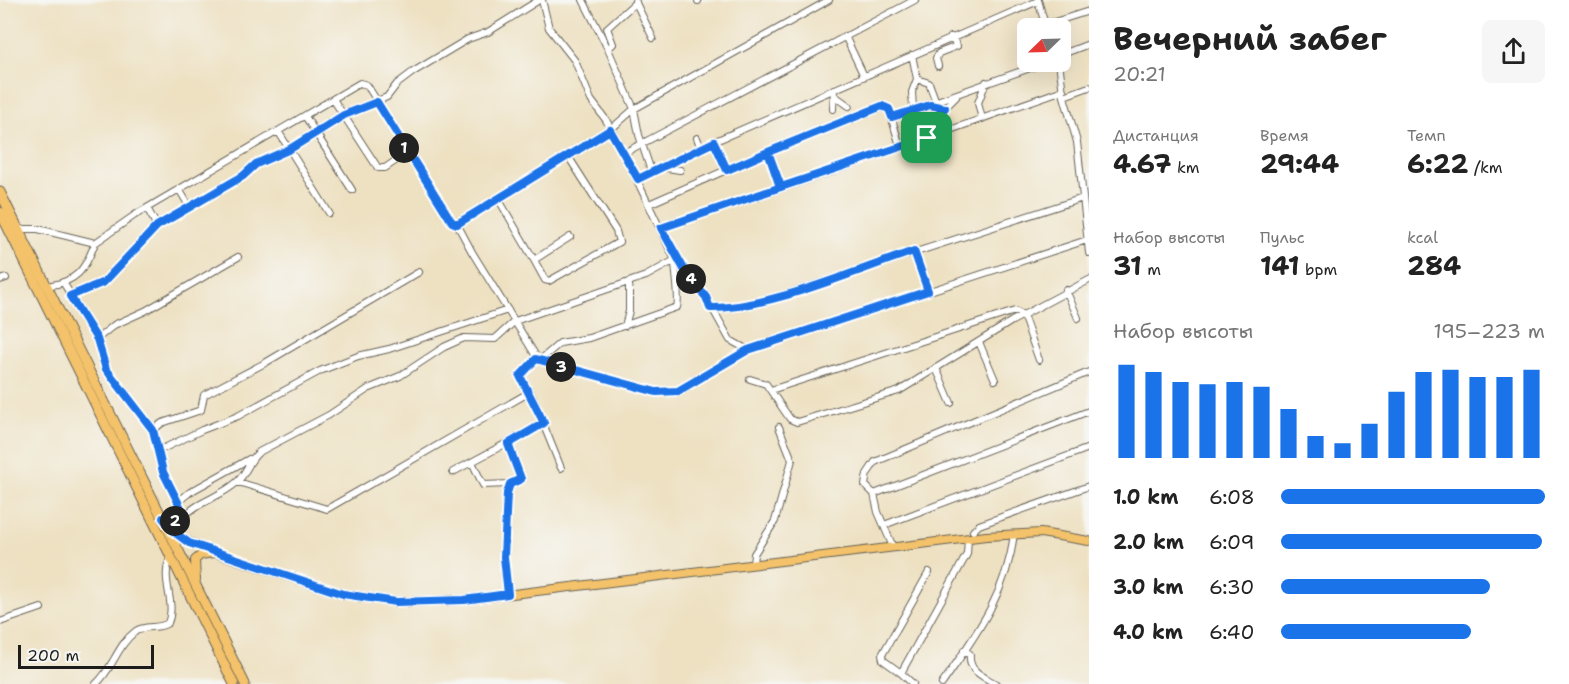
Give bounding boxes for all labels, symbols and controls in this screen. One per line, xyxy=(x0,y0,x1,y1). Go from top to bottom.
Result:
text: Вечерний забег xyxy=(1113,16,1387,61)
north arrow xyxy=(1017,18,1071,72)
map controls xyxy=(1017,18,1071,72)
button: share xyxy=(1482,20,1545,83)
text: 20:21 xyxy=(1113,61,1166,87)
pin xyxy=(901,112,952,163)
icon: arrive xyxy=(910,121,943,154)
text: Дистанция xyxy=(1113,125,1199,146)
text: Время xyxy=(1260,125,1309,146)
text: Темп xyxy=(1407,125,1446,146)
pin: 1 xyxy=(389,133,419,163)
text: 1 xyxy=(400,137,408,158)
text: 4.67 xyxy=(1113,146,1172,181)
text: 29:44 xyxy=(1260,146,1339,181)
text: 6:22 xyxy=(1407,146,1469,181)
text: km xyxy=(1172,157,1200,178)
text: /km xyxy=(1469,157,1503,178)
text: Набор высоты xyxy=(1113,227,1225,248)
text: Пульс xyxy=(1260,227,1305,248)
text: kcal xyxy=(1407,227,1438,248)
text: 31 xyxy=(1113,248,1142,283)
text: 141 xyxy=(1260,248,1300,283)
text: 284 xyxy=(1407,248,1461,283)
text: m xyxy=(1142,259,1161,280)
text: bpm xyxy=(1300,259,1337,280)
pin: 4 xyxy=(676,264,706,294)
text: 4 xyxy=(685,268,697,289)
text: Набор высоты xyxy=(1113,318,1253,344)
text: 195–223 m xyxy=(1433,318,1545,344)
pin: 3 xyxy=(546,352,576,382)
text: 3 xyxy=(555,356,567,377)
text: 1.0 km xyxy=(1113,484,1178,510)
text: 6:08 xyxy=(1209,484,1255,510)
pin: 2 xyxy=(160,506,190,536)
text: 2 xyxy=(169,510,181,531)
text: 2.0 km xyxy=(1113,529,1184,555)
text: 6:09 xyxy=(1209,529,1255,555)
text: 3.0 km xyxy=(1113,574,1184,600)
text: 6:30 xyxy=(1209,574,1254,600)
text: 4.0 km xyxy=(1113,619,1183,645)
text: 6:40 xyxy=(1209,619,1254,645)
scale bar xyxy=(18,642,154,670)
text: 200 m xyxy=(27,645,79,666)

